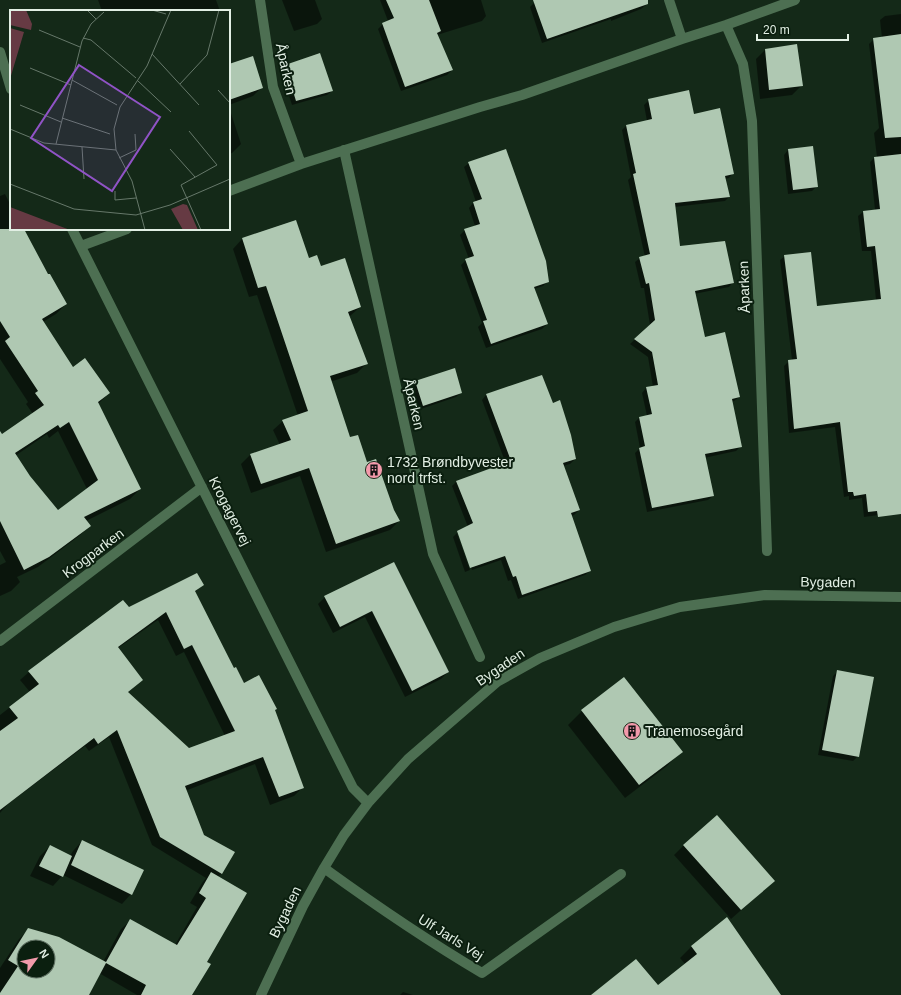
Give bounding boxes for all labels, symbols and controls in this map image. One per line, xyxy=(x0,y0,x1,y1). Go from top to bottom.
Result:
inset map xyxy=(10,10,230,230)
scale bar xyxy=(757,16,848,42)
text: 20 m xyxy=(763,23,790,37)
street label: Åparken xyxy=(273,42,299,96)
street label: Åparken xyxy=(735,261,753,313)
street label: Åparken xyxy=(400,377,428,431)
place label: 1732 Brøndbyvester nord trfst. xyxy=(387,454,513,486)
building icon: 1732 Brøndbyvester nord trfst. xyxy=(364,460,384,480)
street label: Krogagervej xyxy=(206,474,254,548)
street label: Krogparken xyxy=(59,525,127,581)
street label: Bygaden xyxy=(800,574,856,590)
street label: Bygaden xyxy=(473,645,527,689)
building icon: Tranemosegård xyxy=(622,721,642,741)
place label: Tranemosegård xyxy=(645,723,743,739)
street label: Bygaden xyxy=(266,884,304,940)
street label: Ulf Jarls Vej xyxy=(415,911,487,963)
north arrow xyxy=(16,939,56,979)
text: N xyxy=(37,947,52,960)

